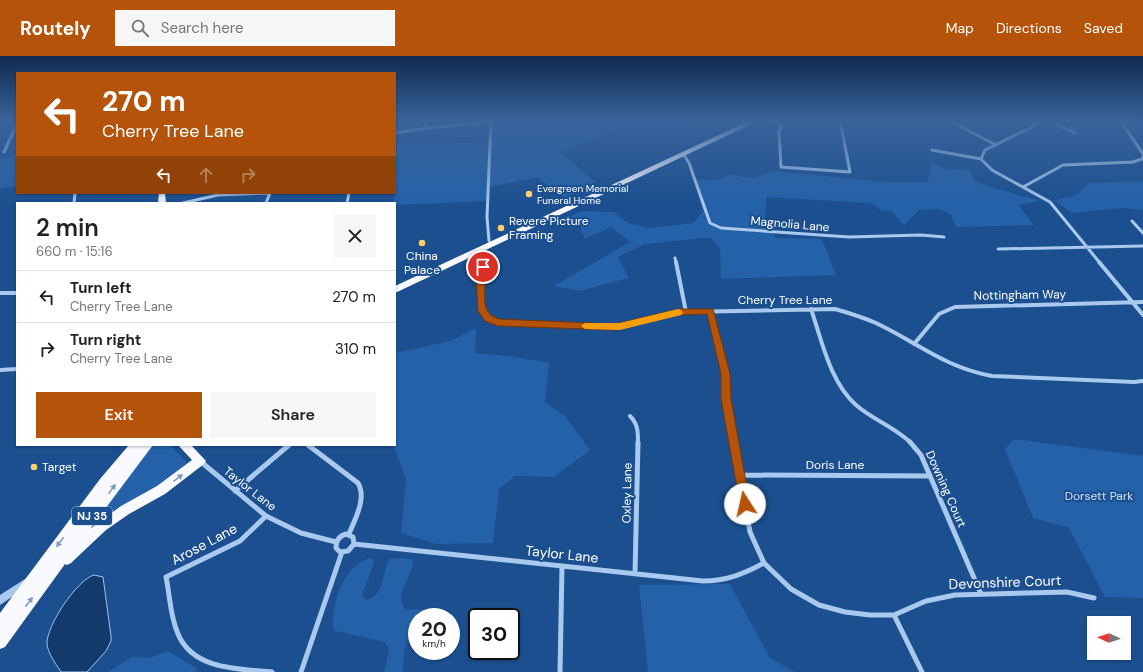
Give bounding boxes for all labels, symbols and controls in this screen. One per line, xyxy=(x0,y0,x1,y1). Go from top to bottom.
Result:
search box xyxy=(115,10,395,46)
text: Routely xyxy=(20,16,91,41)
icon: search xyxy=(129,17,151,39)
text: Search here xyxy=(161,18,243,38)
text: Map xyxy=(946,19,974,37)
text: Directions xyxy=(996,19,1062,37)
text: Saved xyxy=(1084,19,1123,37)
text: 270 m xyxy=(102,83,185,120)
icon: left xyxy=(36,88,88,140)
text: Cherry Tree Lane xyxy=(102,119,244,143)
icon: left xyxy=(153,164,175,186)
icon: ahead xyxy=(195,164,217,186)
icon: right xyxy=(237,164,259,186)
place label: Evergreen Memorial Funeral Home xyxy=(537,182,628,207)
marker: Evergreen Memorial Funeral Home xyxy=(524,189,534,199)
text: 2 min xyxy=(36,212,99,243)
place label: Revere Picture Framing xyxy=(509,213,589,243)
street label: Magnolia Lane xyxy=(750,213,830,235)
button: close xyxy=(334,215,376,257)
marker: Revere Picture Framing xyxy=(496,223,506,233)
marker: China Palace xyxy=(417,238,427,248)
text: 660 m · 15:16 xyxy=(36,243,113,260)
place label: China Palace xyxy=(404,248,440,278)
pin xyxy=(466,250,500,284)
icon: arrive xyxy=(472,256,494,278)
text: Turn left xyxy=(70,278,131,298)
icon: left xyxy=(36,286,58,308)
street label: Nottingham Way xyxy=(974,286,1067,304)
text: 270 m xyxy=(332,287,376,307)
street label: Cherry Tree Lane xyxy=(738,292,833,308)
text: Cherry Tree Lane xyxy=(70,298,173,315)
text: Turn right xyxy=(70,330,141,350)
icon: right xyxy=(36,338,58,360)
text: 310 m xyxy=(335,339,376,359)
text: Cherry Tree Lane xyxy=(70,350,173,367)
button: Exit xyxy=(36,392,202,438)
button: Share xyxy=(210,392,376,438)
street label: Downing Court xyxy=(922,448,970,530)
street label: Doris Lane xyxy=(806,457,864,473)
place label: Target xyxy=(42,459,77,475)
marker: Target xyxy=(29,462,39,472)
street label: Oxley Lane xyxy=(618,462,636,524)
street label: Taylor Lane xyxy=(220,463,280,515)
one-way arrow xyxy=(172,474,183,482)
one-way arrow xyxy=(108,483,116,494)
position arrow xyxy=(724,483,766,525)
park label: Dorsett Park xyxy=(1065,488,1133,504)
road number: NJ 35 xyxy=(72,507,112,525)
street label: Arose Lane xyxy=(168,519,240,569)
one-way arrow xyxy=(57,537,65,547)
street label: Taylor Lane xyxy=(525,541,599,567)
street label: Devonshire Court xyxy=(948,571,1062,593)
one-way arrow xyxy=(25,597,33,607)
speed limit sign: 30 xyxy=(468,608,520,660)
text: 20 xyxy=(421,616,447,642)
north arrow xyxy=(1087,616,1131,660)
map controls xyxy=(1087,616,1131,660)
text: km/h xyxy=(422,637,446,650)

